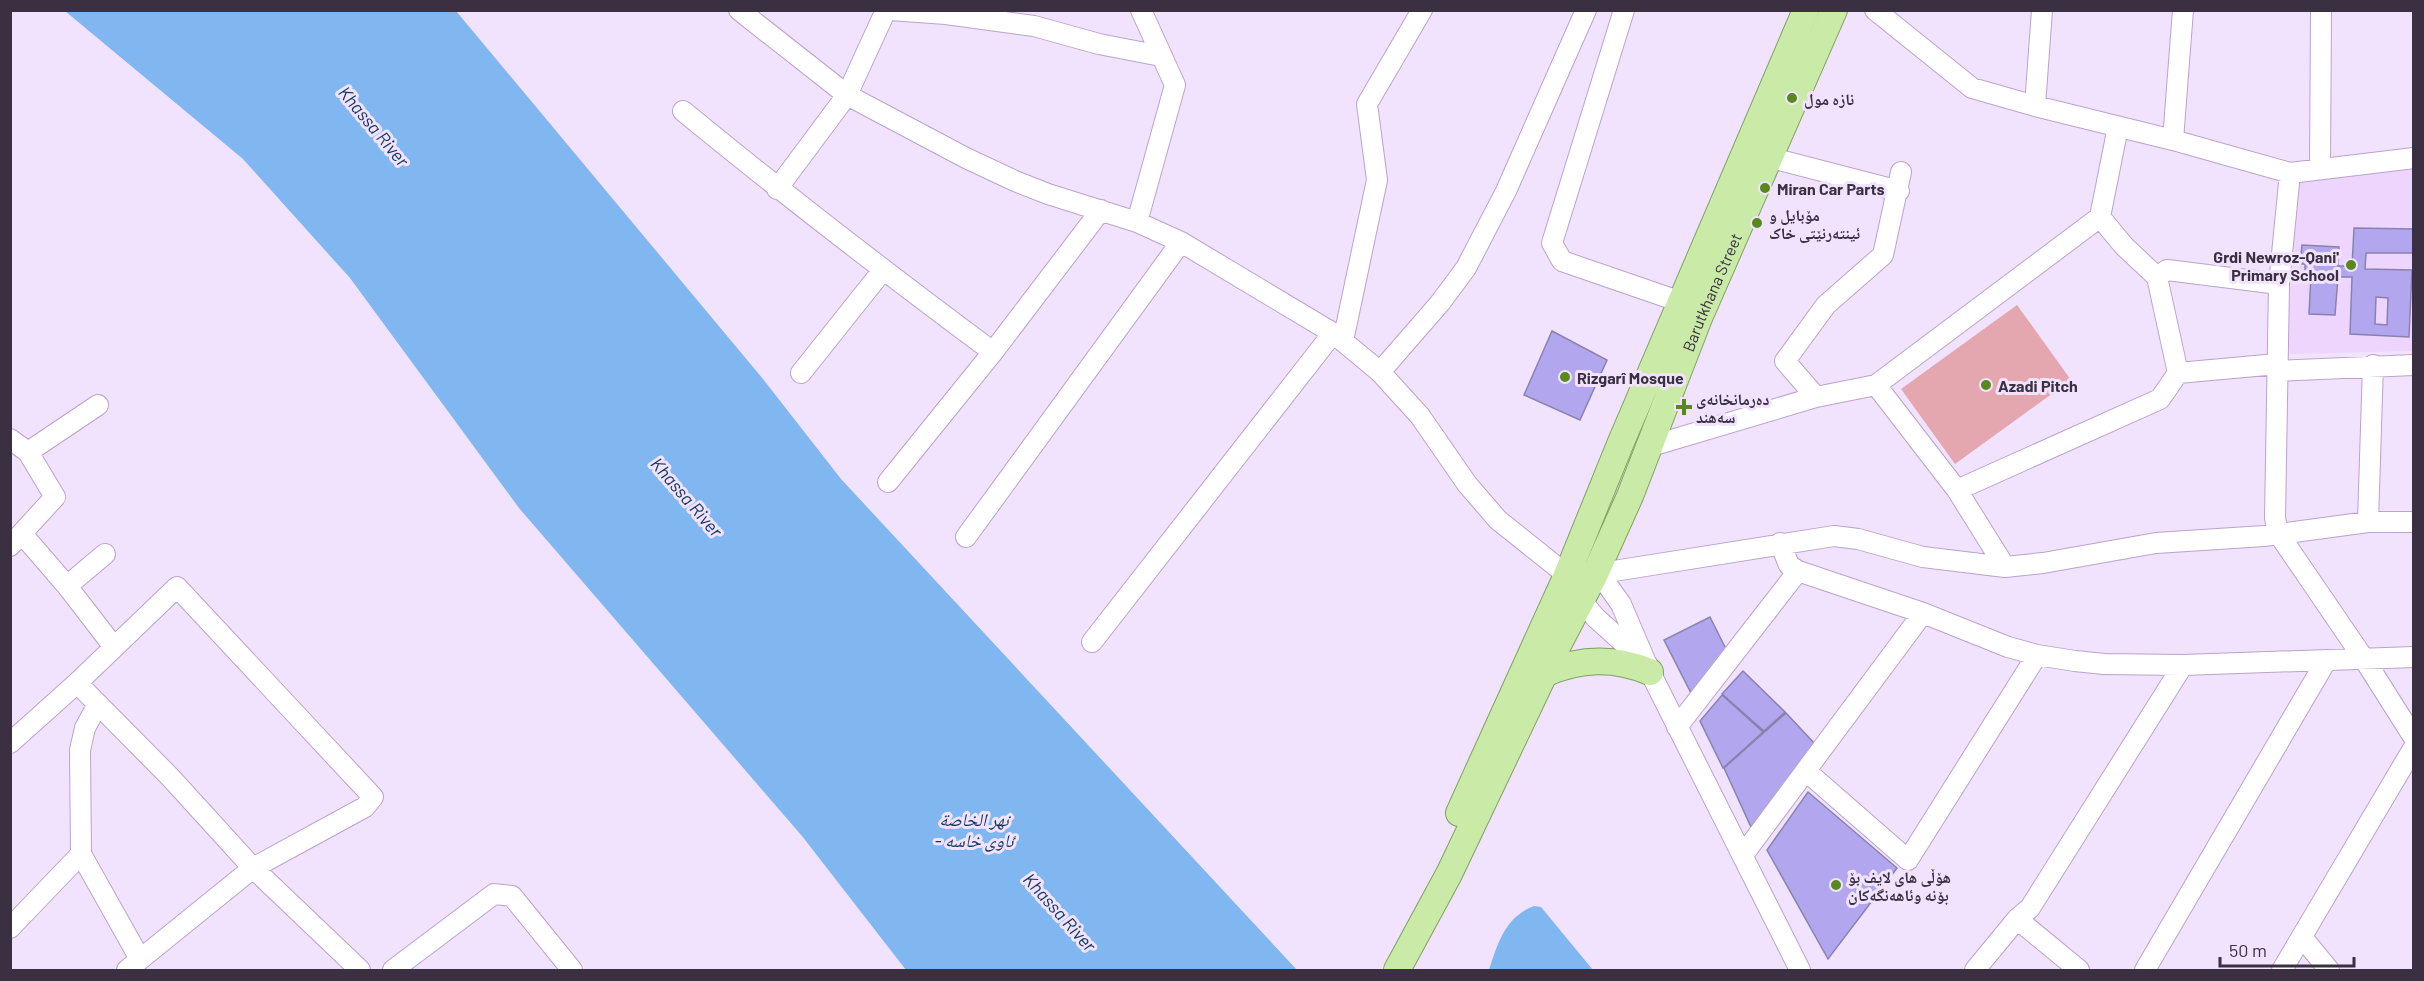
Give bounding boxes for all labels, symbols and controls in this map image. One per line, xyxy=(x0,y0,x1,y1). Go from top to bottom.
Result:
water label: Khassa River xyxy=(334,81,414,171)
place label: نازه مول xyxy=(1804,89,1854,109)
marker: نازه مول xyxy=(1785,91,1799,105)
place label: Miran Car Parts xyxy=(1777,179,1885,198)
marker: Miran Car Parts xyxy=(1758,181,1772,195)
place label: مۆبایل و ئینتەرنێتی خاک xyxy=(1769,205,1860,243)
marker: مۆبایل و ئینتەرنێتی خاک xyxy=(1750,216,1764,230)
street label: Barutkhana Street xyxy=(1678,230,1745,354)
place label: Grdi Newroz-Qani' Primary School xyxy=(2213,247,2339,284)
marker: Grdi Newroz-Qani' Primary School xyxy=(2344,258,2358,272)
place label: Rizgarî Mosque xyxy=(1577,368,1684,387)
marker: Rizgarî Mosque xyxy=(1558,370,1572,384)
place label: Azadi Pitch xyxy=(1998,376,2078,395)
marker: Azadi Pitch xyxy=(1979,378,1993,392)
place label: دەرمانخانەی سەهند xyxy=(1696,389,1770,426)
marker: دەرمانخانەی سەهند xyxy=(1677,400,1691,414)
water label: Khassa River xyxy=(647,453,728,542)
water label: نهر الخاصة - ئاوی خاسە xyxy=(935,808,1017,852)
place label: هۆڵی های لایف بۆ بۆنە وئاهەنگەکان xyxy=(1848,867,1951,905)
water label: Khassa River xyxy=(1019,868,1101,956)
marker: هۆڵی های لایف بۆ بۆنە وئاهەنگەکان xyxy=(1829,878,1843,892)
scale bar xyxy=(2220,930,2354,968)
text: 50 m xyxy=(2229,939,2267,961)

